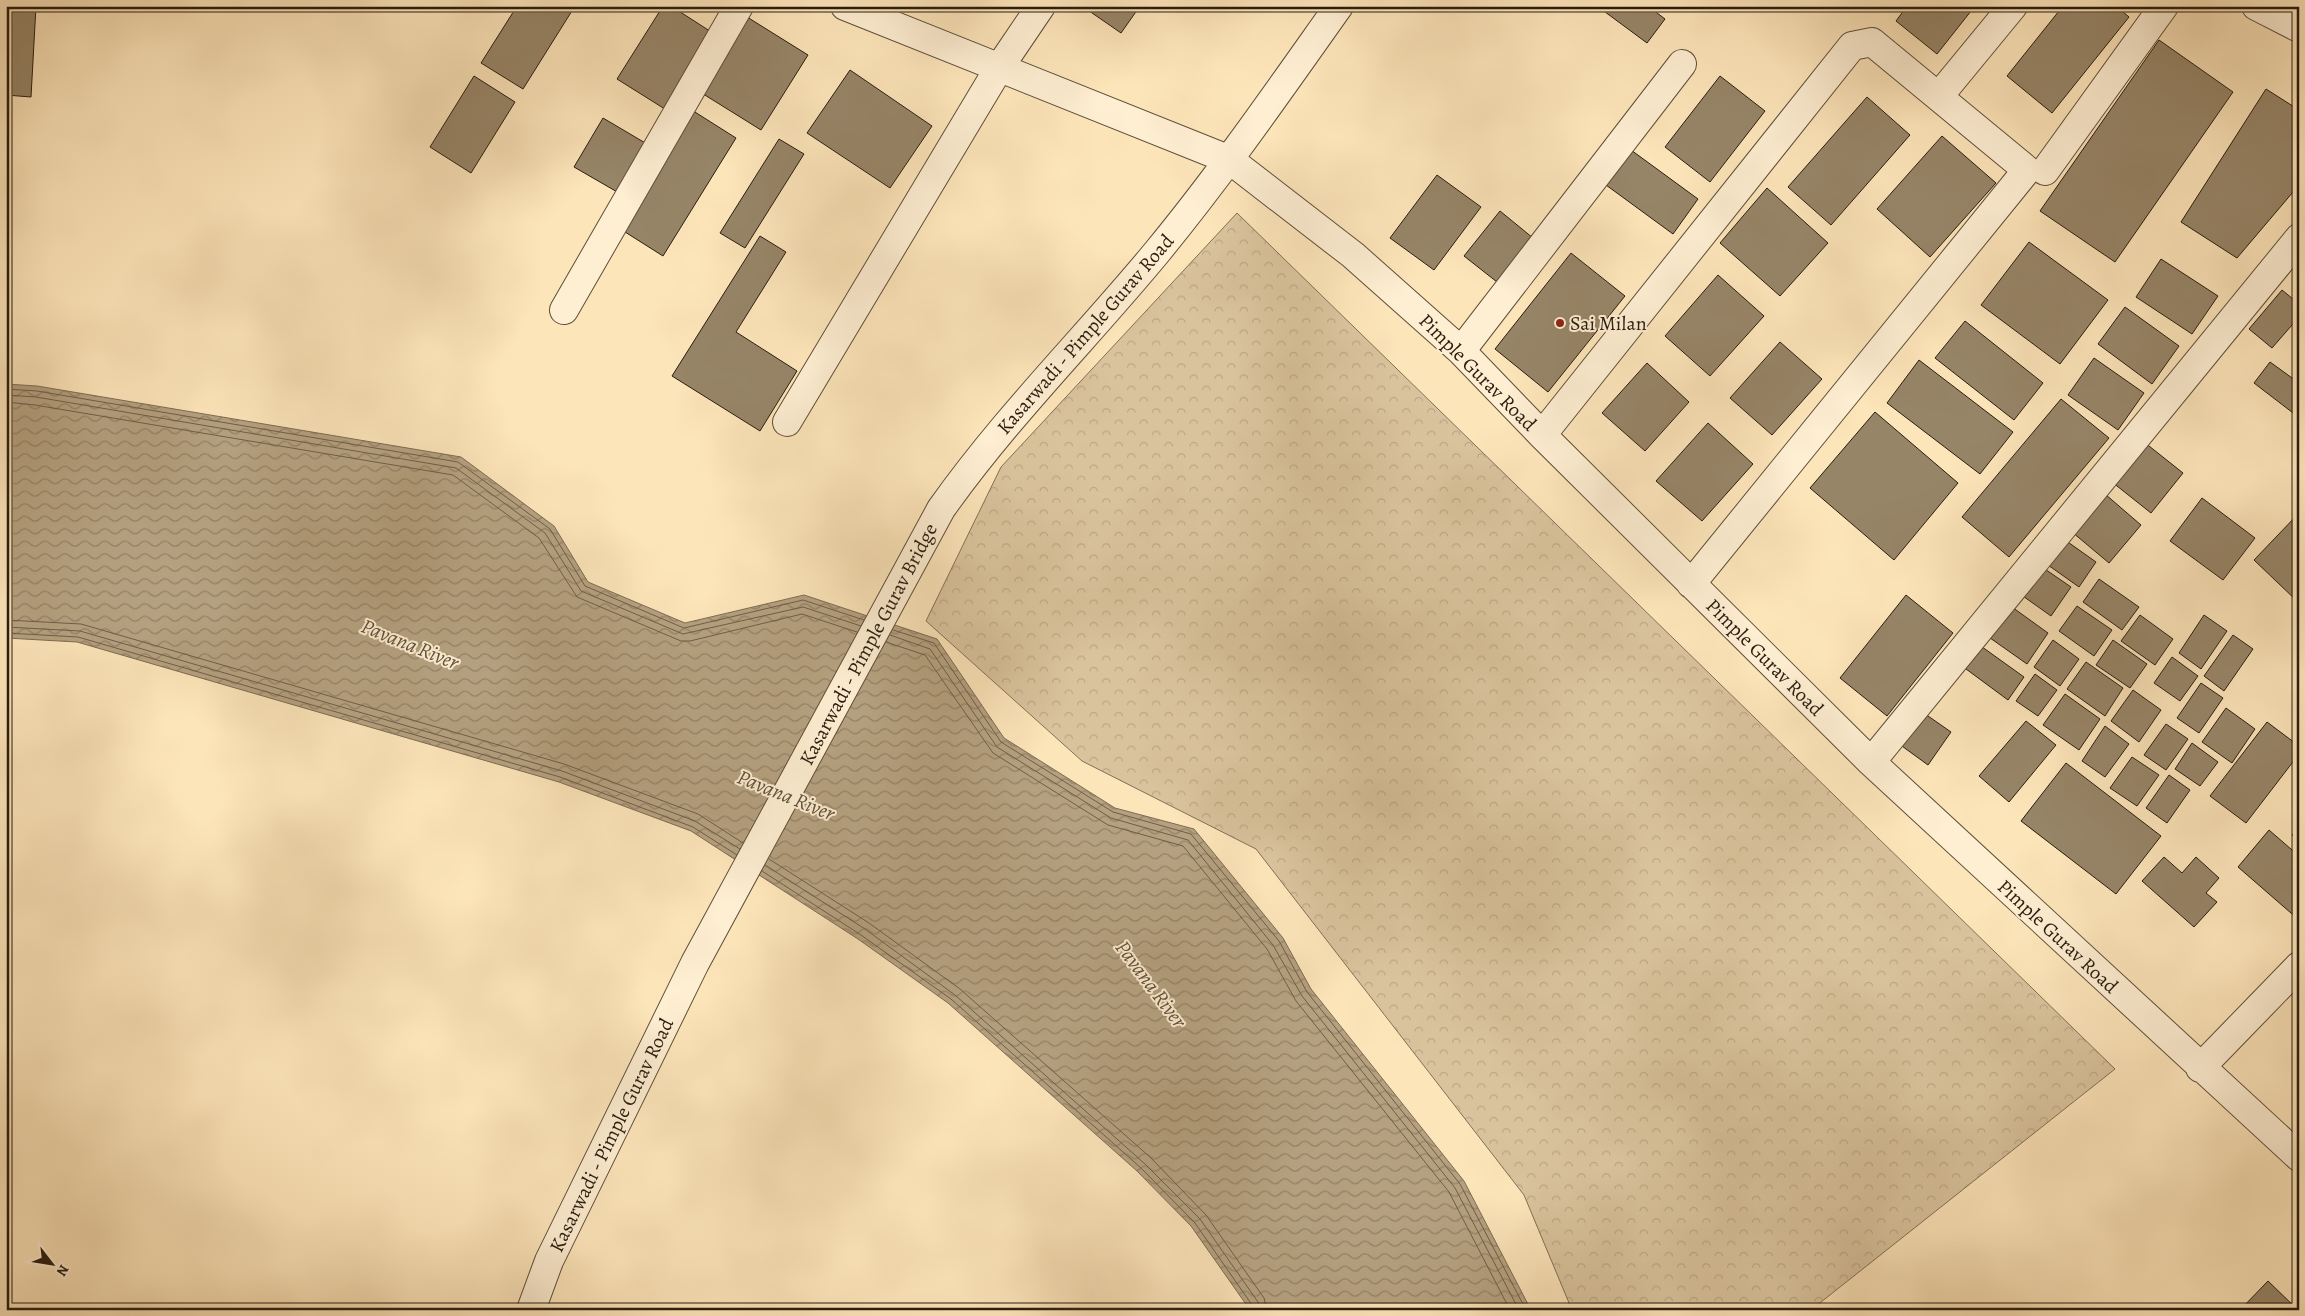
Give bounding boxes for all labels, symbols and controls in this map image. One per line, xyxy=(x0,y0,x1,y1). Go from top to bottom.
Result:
street label: Kasarwadi - Pimple Gurav Road xyxy=(991,228,1180,440)
street label: Pimple Gurav Road xyxy=(1413,308,1543,437)
place label: Sai Milan xyxy=(1570,310,1647,337)
marker: Sai Milan xyxy=(1554,317,1566,329)
street label: Kasarwadi - Pimple Gurav Bridge xyxy=(793,518,944,770)
street label: Pimple Gurav Road xyxy=(1700,593,1830,722)
water label: Pavana River xyxy=(357,612,463,676)
water label: Pavana River xyxy=(733,763,839,827)
street label: Pimple Gurav Road xyxy=(1991,873,2124,1000)
water label: Pavana River xyxy=(1109,935,1193,1034)
street label: Kasarwadi - Pimple Gurav Road xyxy=(543,1013,680,1257)
north arrow xyxy=(28,1238,78,1288)
text: N xyxy=(52,1261,73,1280)

